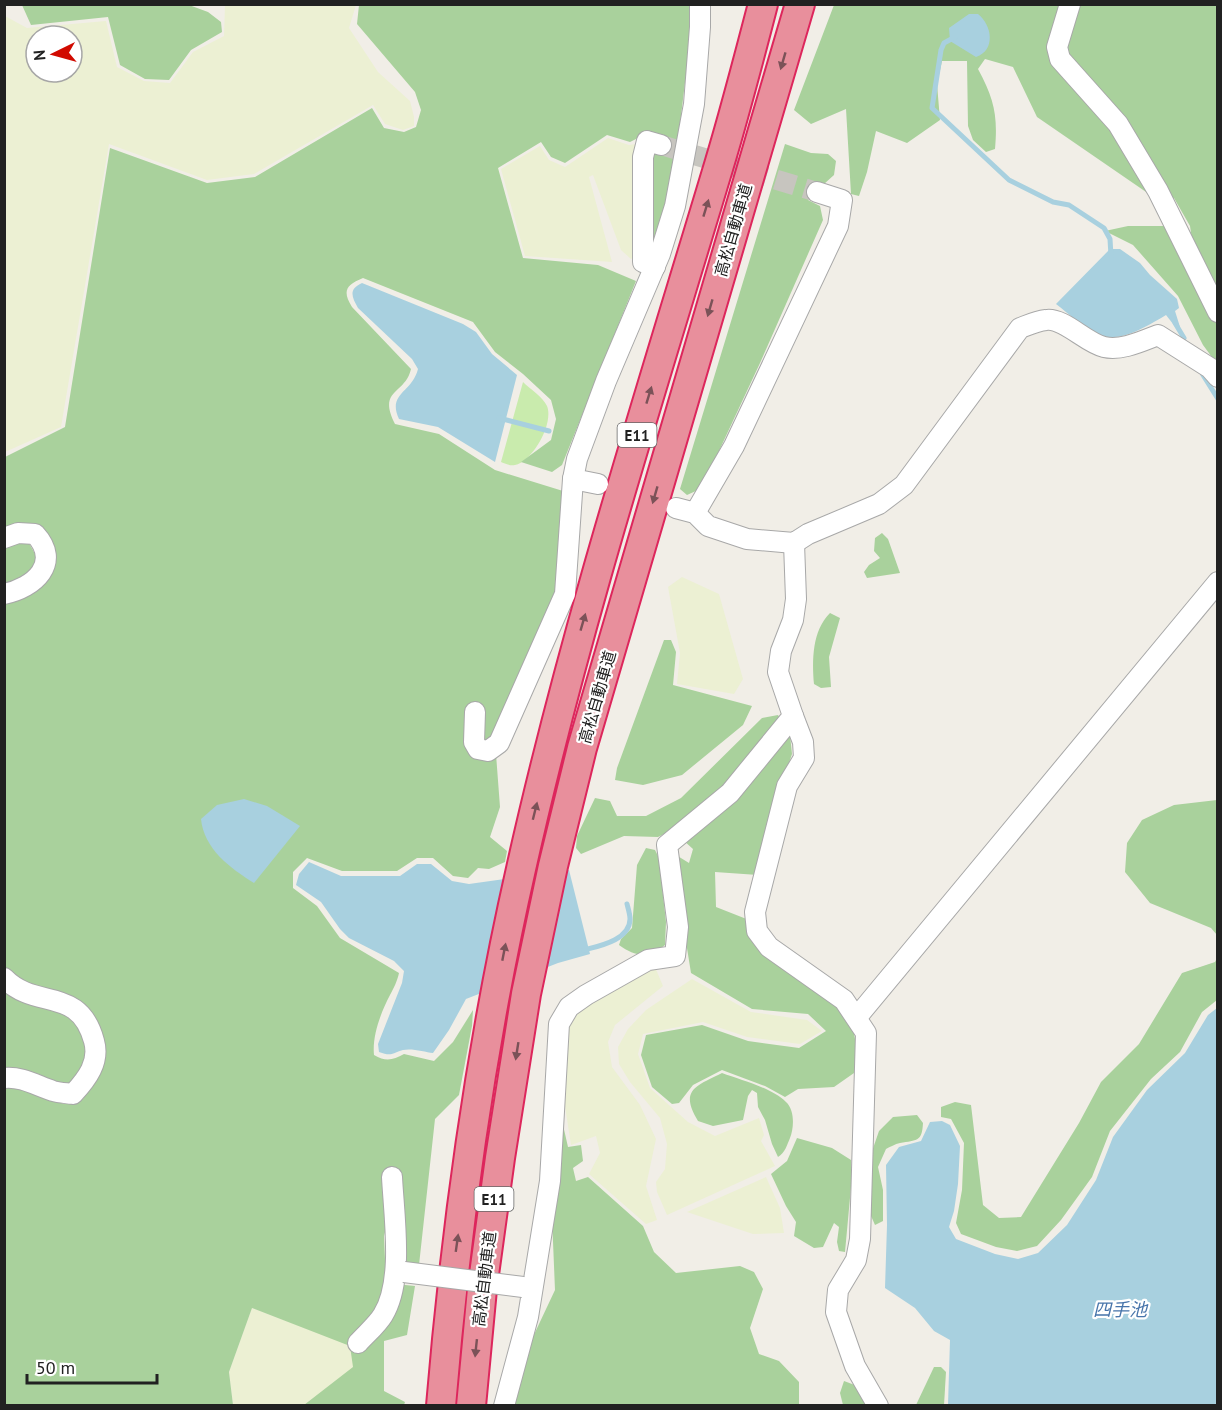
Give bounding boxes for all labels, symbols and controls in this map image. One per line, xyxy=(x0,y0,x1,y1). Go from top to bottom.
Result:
north arrow xyxy=(24,24,84,84)
text: N xyxy=(29,49,49,61)
one-way arrow xyxy=(778,52,787,70)
street label: 高松自動車道 xyxy=(710,181,756,279)
one-way arrow xyxy=(702,199,711,217)
one-way arrow xyxy=(705,299,714,317)
one-way arrow xyxy=(645,386,654,404)
road number: E11 xyxy=(618,423,656,447)
one-way arrow xyxy=(650,486,659,504)
one-way arrow xyxy=(579,613,588,631)
street label: 高松自動車道 xyxy=(574,648,620,746)
one-way arrow xyxy=(531,802,540,820)
one-way arrow xyxy=(500,942,509,961)
one-way arrow xyxy=(512,1042,521,1061)
road number: E11 xyxy=(474,1187,514,1211)
street label: 高松自動車道 xyxy=(468,1230,500,1328)
one-way arrow xyxy=(453,1233,462,1252)
water label: 四手池 xyxy=(1093,1298,1149,1321)
one-way arrow xyxy=(471,1339,481,1358)
scale bar xyxy=(27,1347,158,1385)
text: 50 m xyxy=(36,1356,75,1379)

